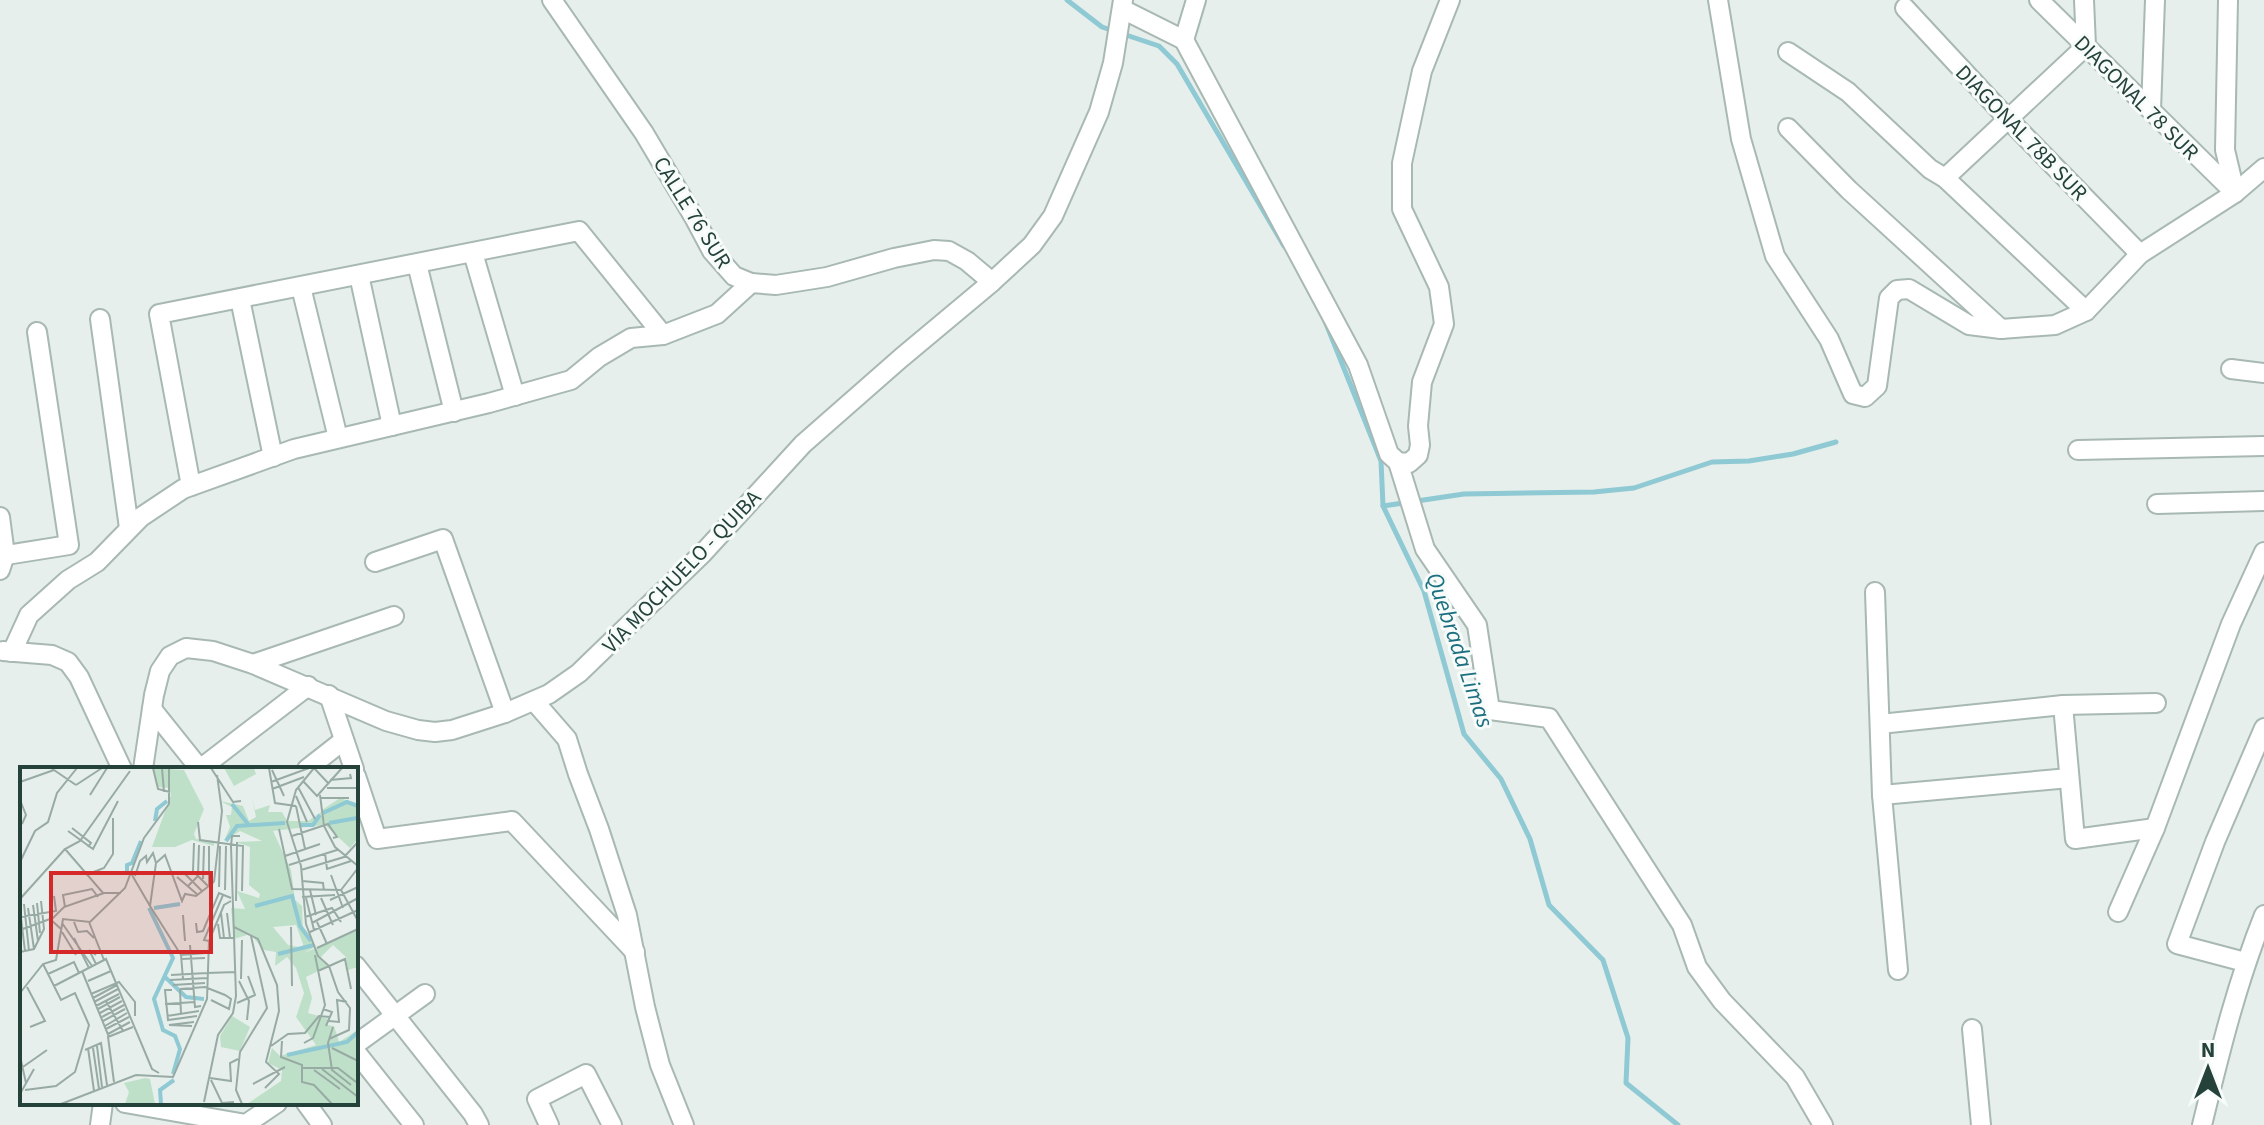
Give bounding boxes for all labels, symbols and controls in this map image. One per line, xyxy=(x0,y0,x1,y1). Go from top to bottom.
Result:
street label: DIAGONAL 78 SUR xyxy=(2067,28,2206,167)
street label: DIAGONAL 78B SUR xyxy=(1948,57,2095,208)
street label: CALLE 76 SUR xyxy=(645,150,739,275)
street label: VÍA MOCHUELO - QUIBA xyxy=(595,483,768,661)
water label: Quebrada Limas xyxy=(1417,568,1503,733)
inset map xyxy=(20,767,358,1105)
north arrow xyxy=(2168,1029,2248,1109)
text: N xyxy=(2201,1034,2215,1066)

